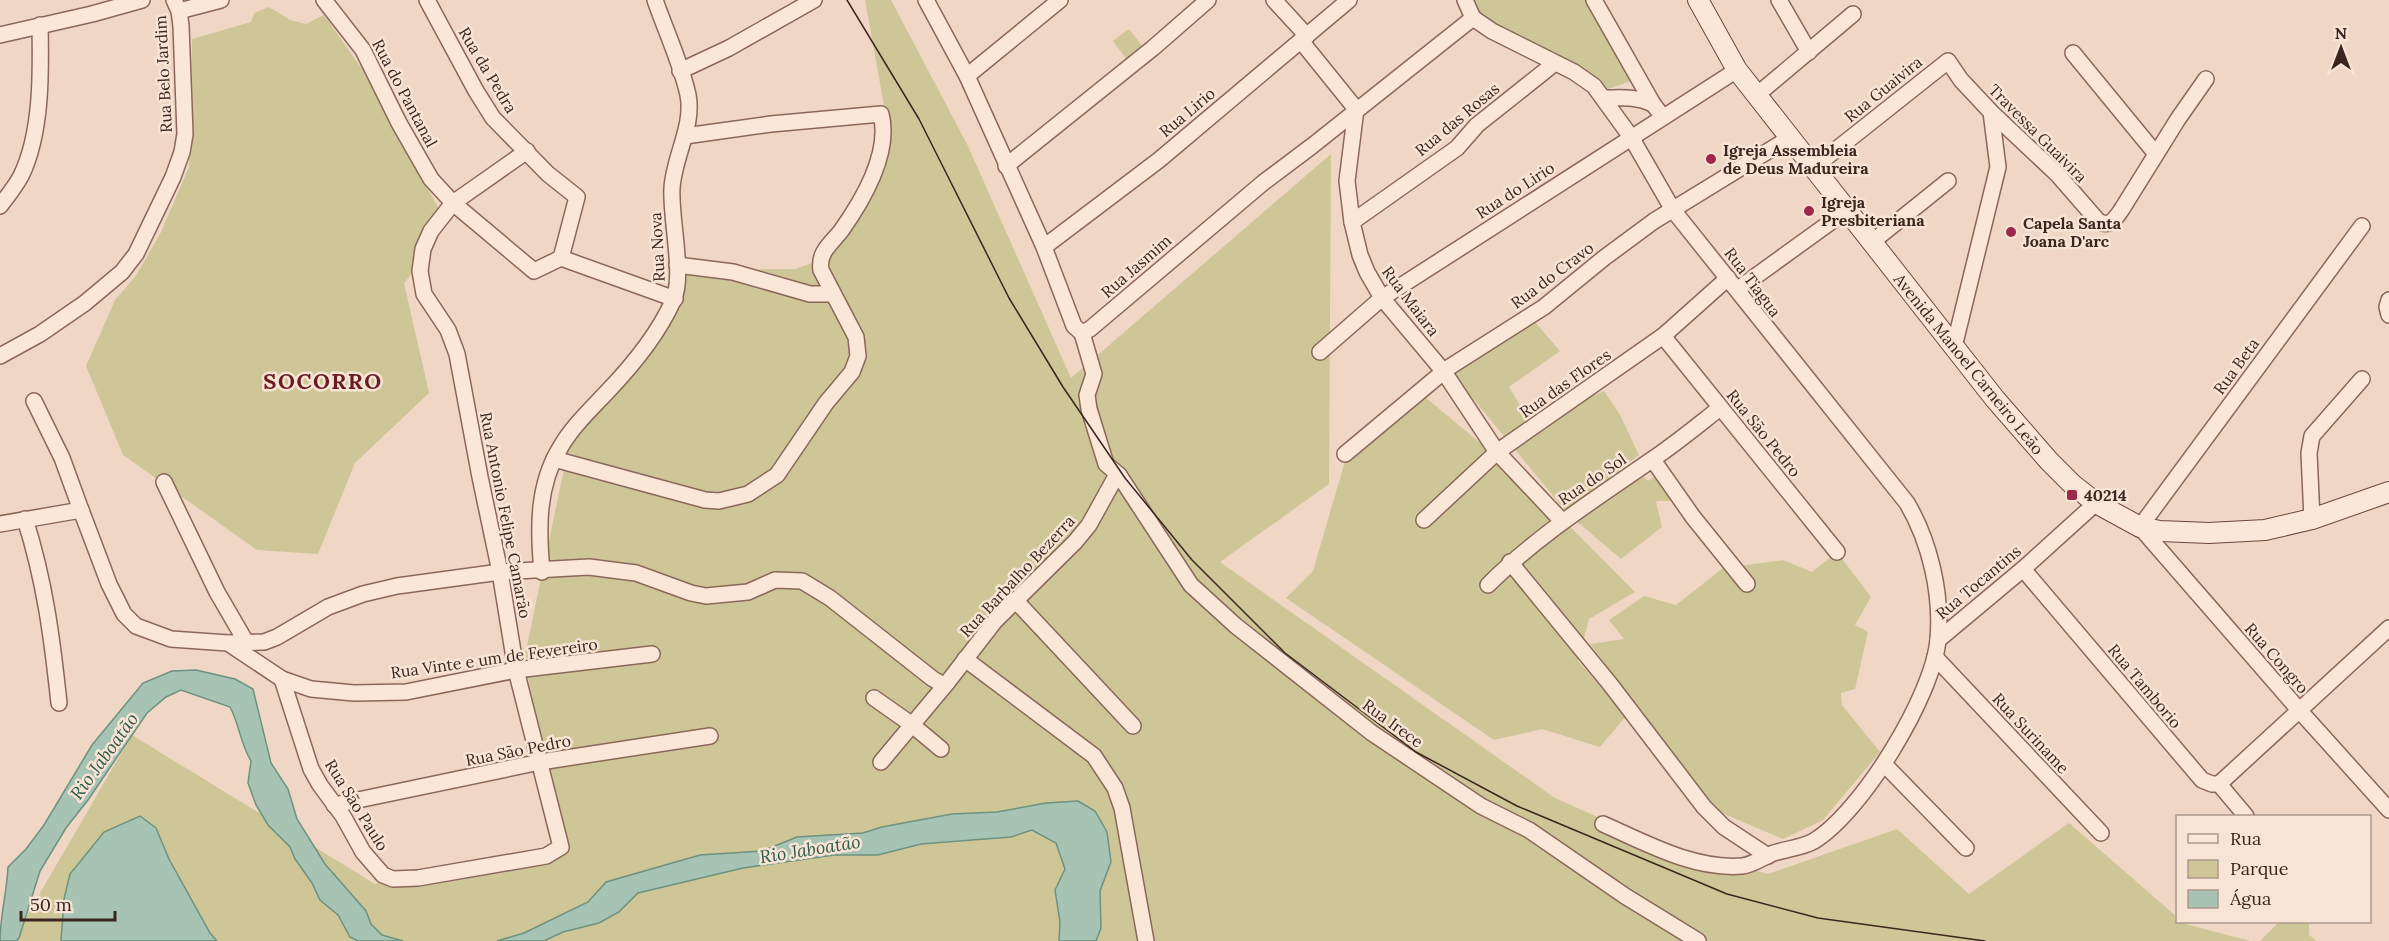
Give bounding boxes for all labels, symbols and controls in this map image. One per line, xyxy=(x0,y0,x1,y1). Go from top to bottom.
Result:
street label: Rua Belo Jardim xyxy=(150,15,176,133)
north arrow xyxy=(2311,18,2371,78)
street label: Rua da Pedra xyxy=(454,23,522,117)
text: N xyxy=(2335,23,2347,43)
street label: Rua do Pantanal xyxy=(368,36,442,150)
street label: Rua Guaivira xyxy=(1840,52,1926,126)
street label: Rua das Rosas xyxy=(1411,78,1503,160)
street label: Travessa Guaivira xyxy=(1985,80,2091,186)
street label: Rua Lirio xyxy=(1155,83,1219,141)
place label: Igreja Assembleia de Deus Madureira xyxy=(1723,140,1869,178)
marker: Igreja Assembleia de Deus Madureira xyxy=(1704,152,1718,166)
street label: Rua do Lirio xyxy=(1472,157,1558,223)
place label: Igreja Presbiteriana xyxy=(1821,192,1925,230)
marker: Igreja Presbiteriana xyxy=(1802,204,1816,218)
street label: Rua Nova xyxy=(645,212,669,282)
place label: Capela Santa Joana D'arc xyxy=(2023,213,2122,251)
marker: Capela Santa Joana D'arc xyxy=(2004,225,2018,239)
street label: Rua Jasmim xyxy=(1097,230,1175,302)
street label: Rua do Cravo xyxy=(1507,237,1597,313)
street label: Rua Tiagua xyxy=(1720,243,1786,321)
street label: Rua Maiara xyxy=(1378,262,1444,340)
street label: Avenida Manoel Carneiro Leão xyxy=(1889,269,2048,458)
street label: Rua Beta xyxy=(2209,334,2263,398)
street label: Rua das Flores xyxy=(1515,344,1615,422)
district label: SOCORRO xyxy=(263,367,383,395)
street label: Rua São Pedro xyxy=(1723,385,1805,481)
street label: Rua Antonio Felipe Camarão xyxy=(476,410,536,620)
street label: Rua do Sol xyxy=(1554,449,1630,509)
place label: 40214 xyxy=(2084,485,2127,505)
marker: 40214 xyxy=(2065,488,2079,502)
street label: Rua Barbalho Bezerra xyxy=(955,511,1079,641)
street label: Rua Tocantins xyxy=(1931,541,2025,623)
street label: Rua Congro xyxy=(2241,618,2313,698)
street label: Rua Vinte e um de Fevereiro xyxy=(389,634,599,682)
street label: Rua Tamborio xyxy=(2104,640,2186,732)
street label: Rua Suriname xyxy=(1989,689,2074,778)
street label: Rua Irece xyxy=(1359,694,1427,752)
water label: Rio Jaboatão xyxy=(65,708,143,804)
street label: Rua São Pedro xyxy=(464,730,572,770)
street label: Rua São Paulo xyxy=(321,756,393,854)
legend xyxy=(2176,815,2371,923)
text: Rua xyxy=(2230,827,2261,850)
water label: Rio Jaboatão xyxy=(758,830,862,868)
text: Parque xyxy=(2230,857,2289,880)
scale bar xyxy=(21,884,116,922)
text: Água xyxy=(2229,887,2271,910)
text: 50 m xyxy=(30,893,72,916)

